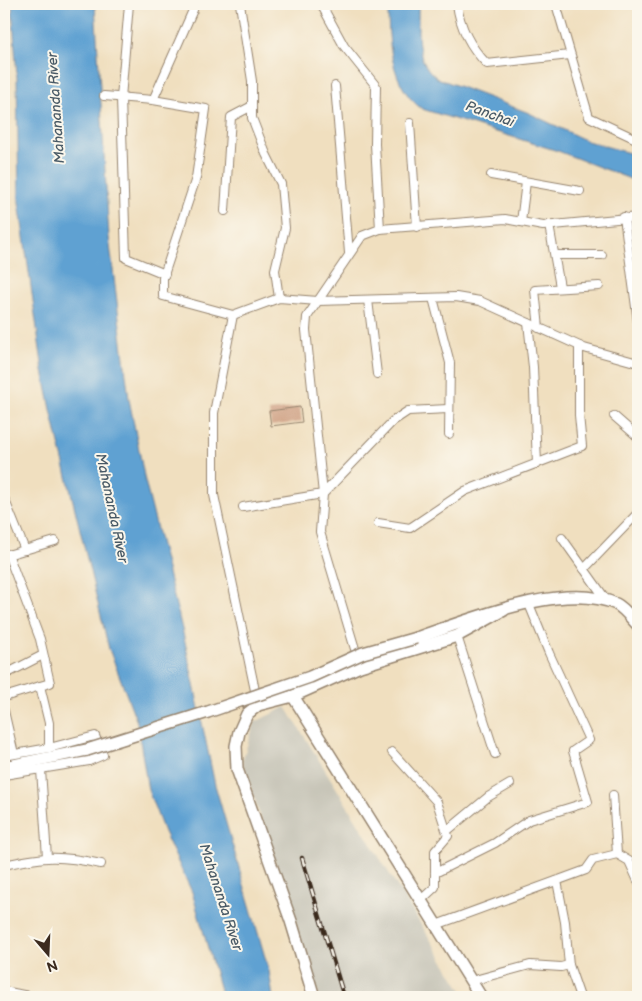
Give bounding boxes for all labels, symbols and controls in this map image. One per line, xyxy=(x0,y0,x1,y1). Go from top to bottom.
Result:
water label: Mahananda River xyxy=(44,51,68,164)
water label: Panchai xyxy=(463,97,518,131)
water label: Mahananda River xyxy=(92,452,132,565)
water label: Mahananda River xyxy=(196,841,247,953)
north arrow xyxy=(22,928,72,978)
text: N xyxy=(44,956,60,976)

